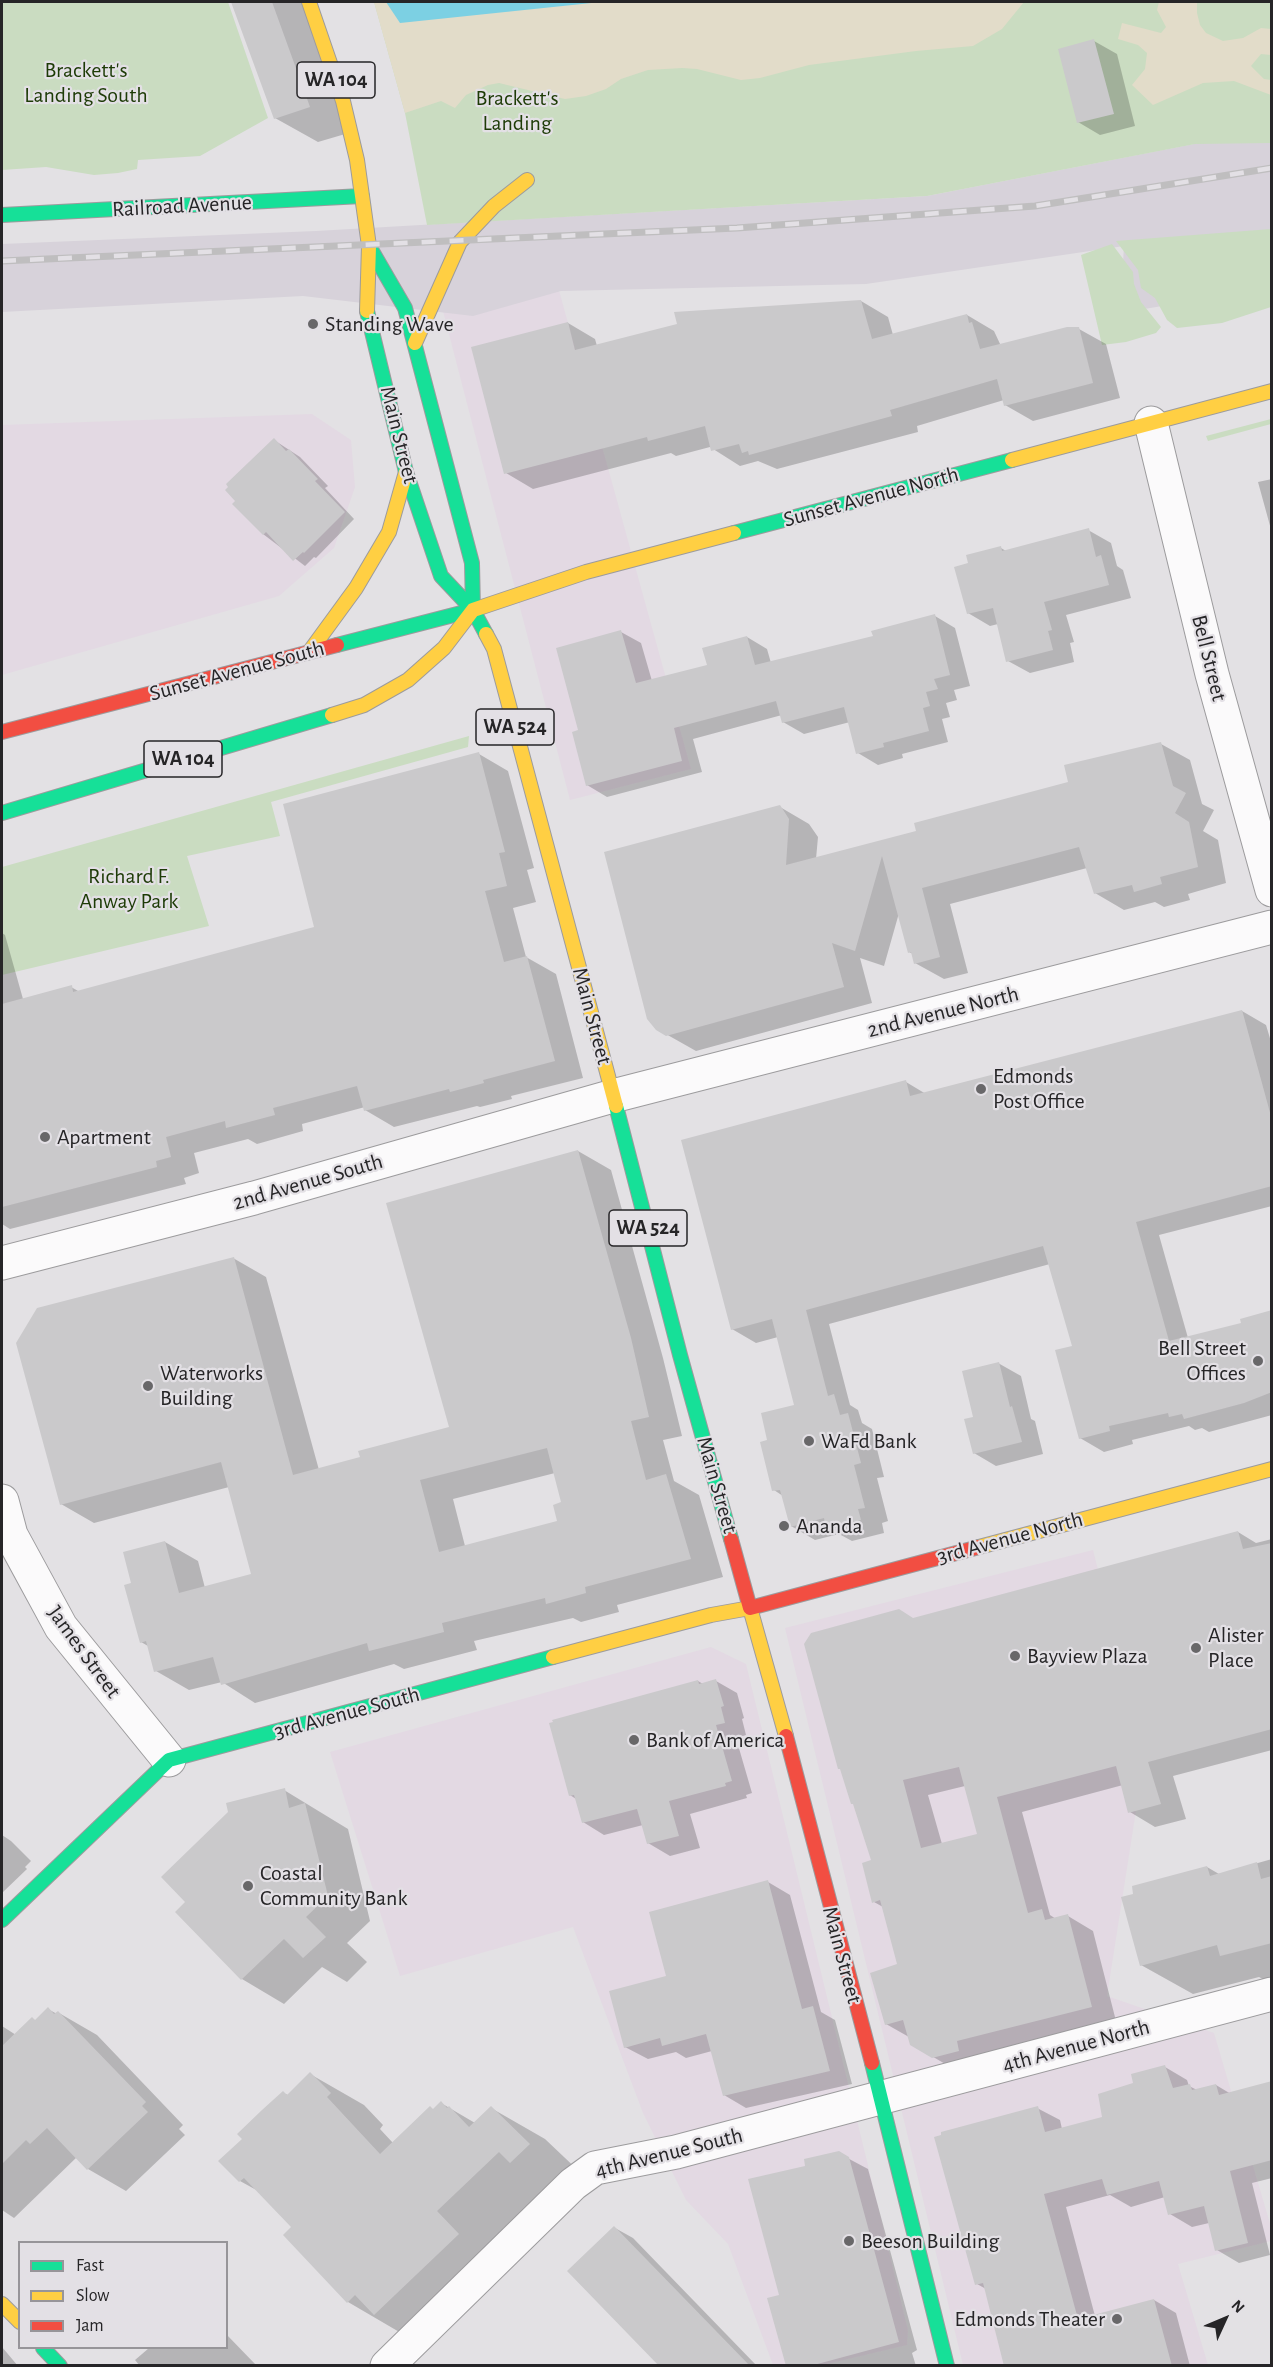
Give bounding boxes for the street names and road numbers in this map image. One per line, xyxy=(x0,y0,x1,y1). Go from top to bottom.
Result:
road number: WA 104 xyxy=(297,62,375,98)
street label: Railroad Avenue xyxy=(111,189,253,223)
street label: Main Street xyxy=(374,384,424,486)
street label: Sunset Avenue North xyxy=(781,461,961,533)
street label: Bell Street xyxy=(1186,612,1232,704)
street label: Sunset Avenue South xyxy=(147,635,327,707)
road number: WA 524 xyxy=(476,709,554,745)
road number: WA 104 xyxy=(144,741,222,777)
street label: Main Street xyxy=(566,965,618,1067)
street label: 2nd Avenue North xyxy=(865,980,1021,1044)
street label: 2nd Avenue South xyxy=(230,1148,386,1216)
road number: WA 524 xyxy=(609,1210,687,1246)
street label: Main Street xyxy=(691,1434,743,1536)
street label: 3rd Avenue North xyxy=(934,1506,1086,1570)
street label: James Street xyxy=(42,1601,126,1703)
street label: 3rd Avenue South xyxy=(271,1681,423,1745)
street label: Main Street xyxy=(816,1904,868,2006)
street label: 4th Avenue North xyxy=(1000,2014,1152,2078)
street label: 4th Avenue South xyxy=(593,2122,745,2184)

